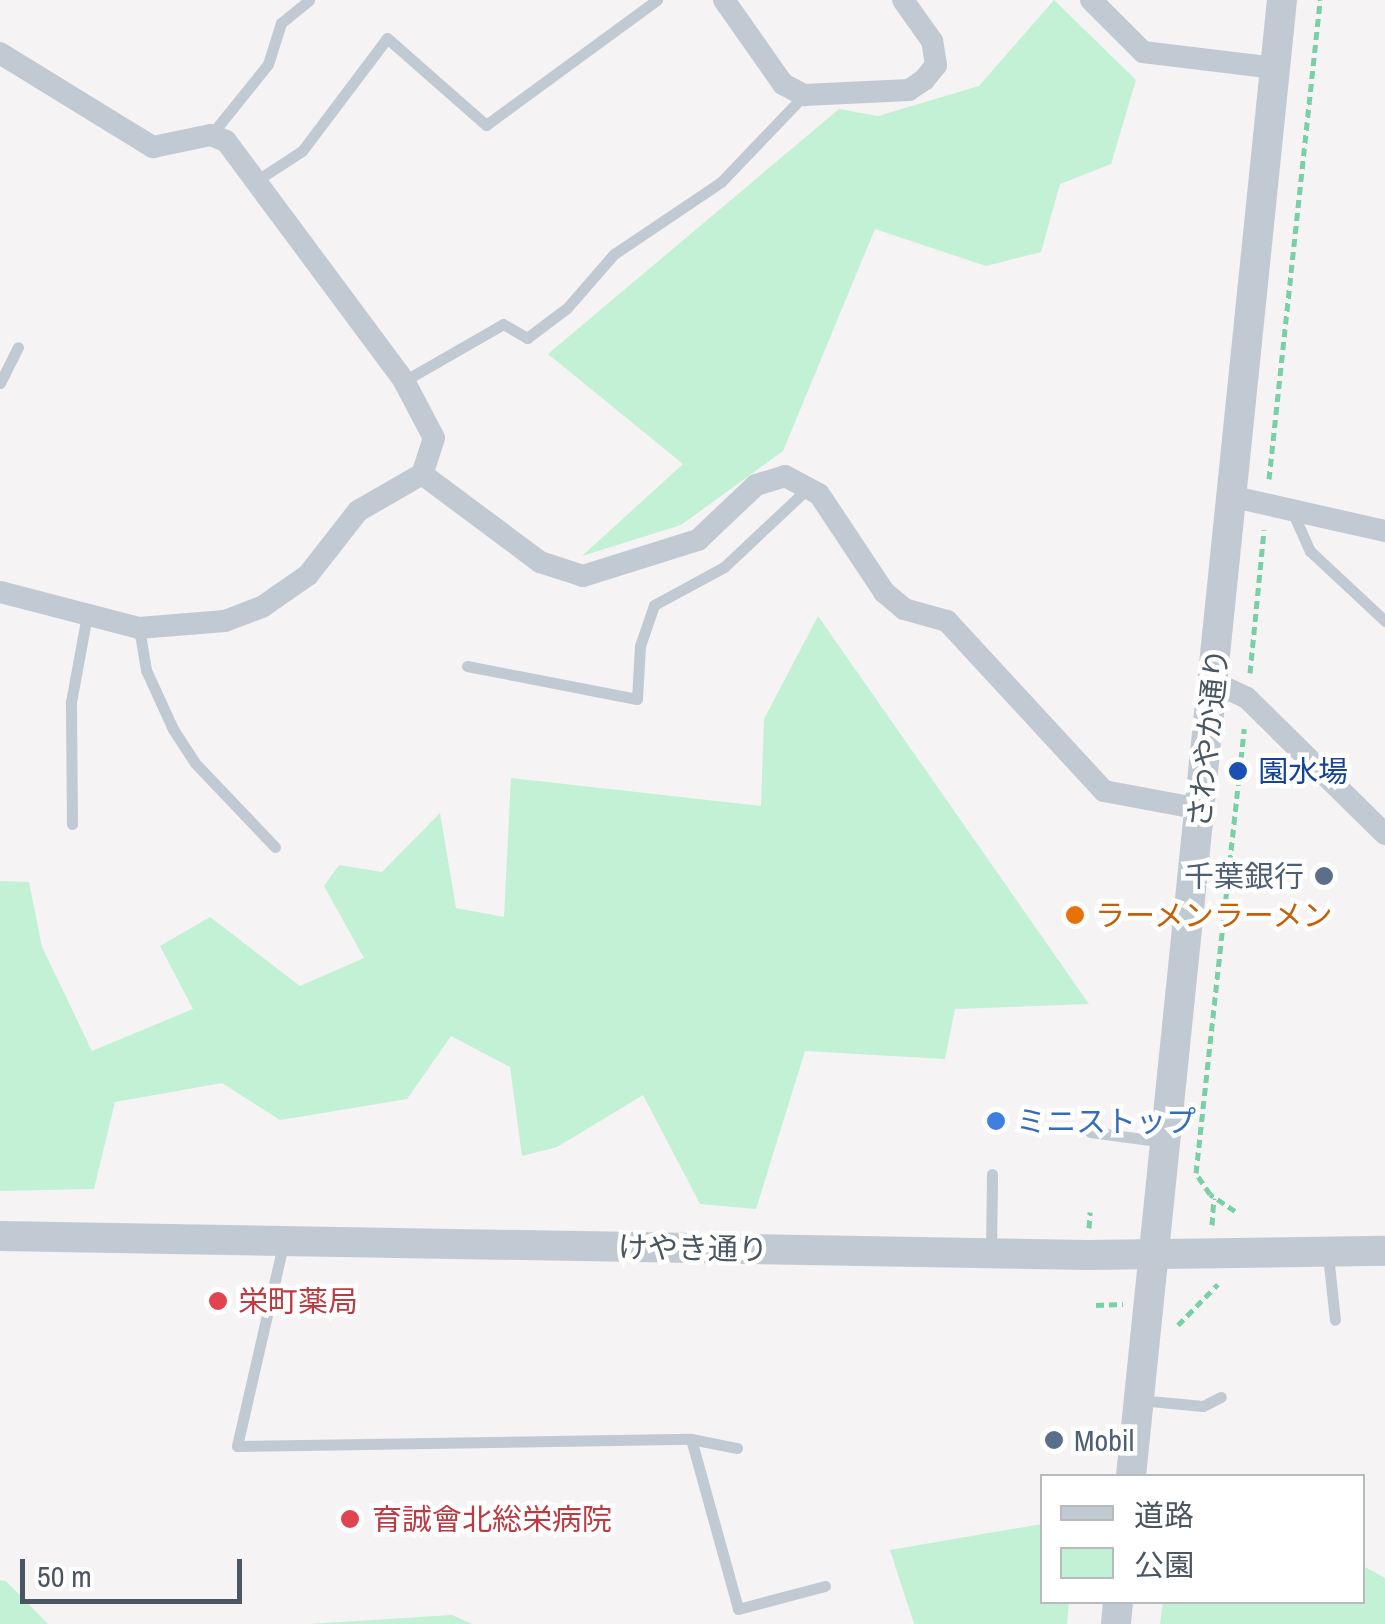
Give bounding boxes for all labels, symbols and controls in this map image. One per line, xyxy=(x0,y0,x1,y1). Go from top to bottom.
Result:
street label: さわやか通り xyxy=(1181,647,1235,829)
place label: 園水場 xyxy=(1258,753,1348,789)
marker: 園水場 xyxy=(1227,760,1249,782)
place label: 千葉銀行 xyxy=(1184,858,1304,894)
marker: 千葉銀行 xyxy=(1313,865,1335,887)
place label: ラーメンラーメン xyxy=(1095,897,1335,933)
marker: ラーメンラーメン xyxy=(1064,904,1086,926)
place label: ミニストップ xyxy=(1016,1103,1196,1139)
marker: ミニストップ xyxy=(985,1110,1007,1132)
street label: けやき通り xyxy=(618,1229,768,1267)
place label: 栄町薬局 xyxy=(238,1283,358,1319)
marker: 栄町薬局 xyxy=(207,1290,229,1312)
place label: Mobil xyxy=(1074,1422,1134,1458)
marker: Mobil xyxy=(1043,1429,1065,1451)
legend xyxy=(1040,1474,1365,1604)
text: 道路 xyxy=(1134,1495,1194,1535)
place label: 育誠會北総栄病院 xyxy=(372,1501,612,1537)
marker: 育誠會北総栄病院 xyxy=(337,1506,363,1532)
scale bar xyxy=(25,1539,248,1601)
text: 公園 xyxy=(1134,1545,1194,1585)
text: 50 m xyxy=(37,1556,92,1596)

